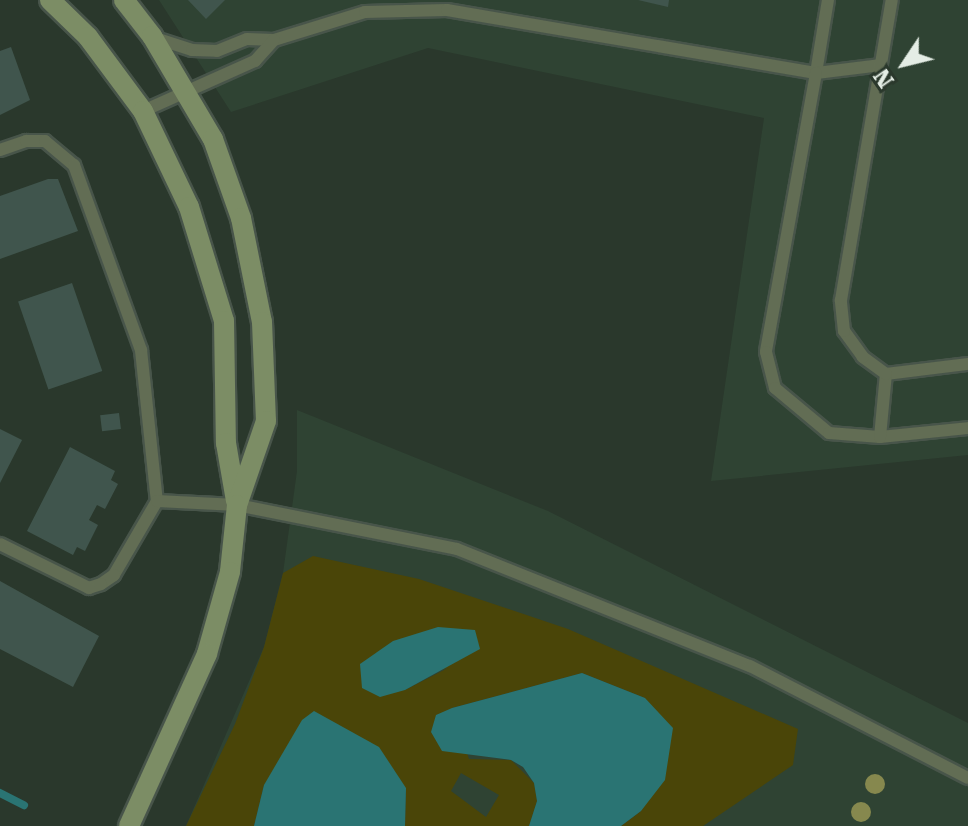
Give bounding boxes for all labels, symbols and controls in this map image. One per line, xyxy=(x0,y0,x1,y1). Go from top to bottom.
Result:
north arrow xyxy=(864,24,944,104)
text: N xyxy=(869,64,899,92)

